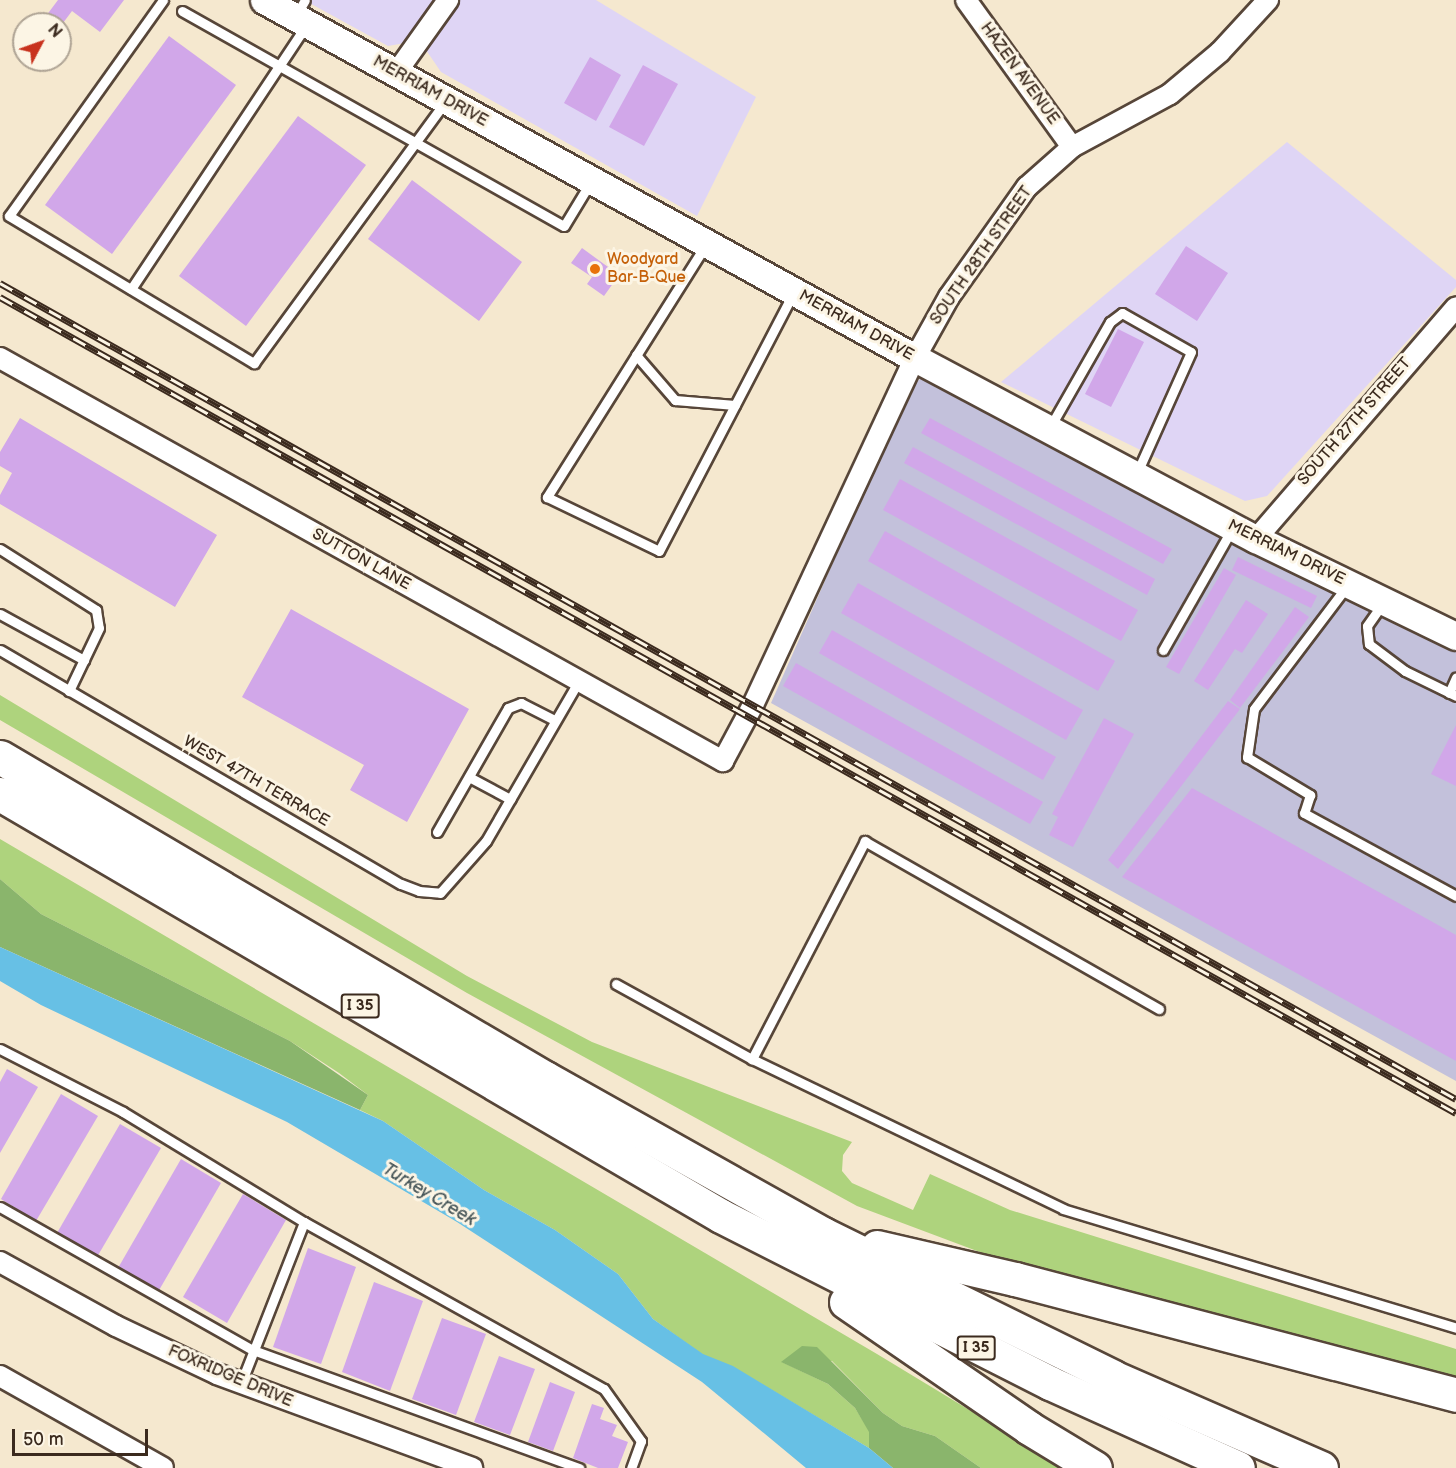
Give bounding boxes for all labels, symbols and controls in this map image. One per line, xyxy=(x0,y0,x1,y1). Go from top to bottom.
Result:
north arrow xyxy=(12,12,72,72)
street label: HAZEN AVENUE xyxy=(976,19,1062,129)
text: N xyxy=(43,20,66,42)
street label: MERRIAM DRIVE xyxy=(369,52,491,132)
street label: SOUTH 28TH STREET xyxy=(927,183,1037,329)
place label: Woodyard Bar-B-Que xyxy=(607,250,686,288)
marker: Woodyard Bar-B-Que xyxy=(588,262,602,276)
street label: MERRIAM DRIVE xyxy=(795,286,917,366)
street label: SOUTH 27TH STREET xyxy=(1294,354,1416,490)
street label: MERRIAM DRIVE xyxy=(1224,516,1348,590)
street label: SUTTON LANE xyxy=(308,525,414,595)
street label: WEST 47TH TERRACE xyxy=(179,732,333,832)
road number: I 35 xyxy=(340,994,380,1018)
water label: Turkey Creek xyxy=(378,1158,480,1232)
road number: I 35 xyxy=(956,1336,996,1360)
street label: FOXRIDGE DRIVE xyxy=(165,1342,295,1412)
scale bar xyxy=(15,1417,152,1455)
text: 50 m xyxy=(23,1429,64,1450)

